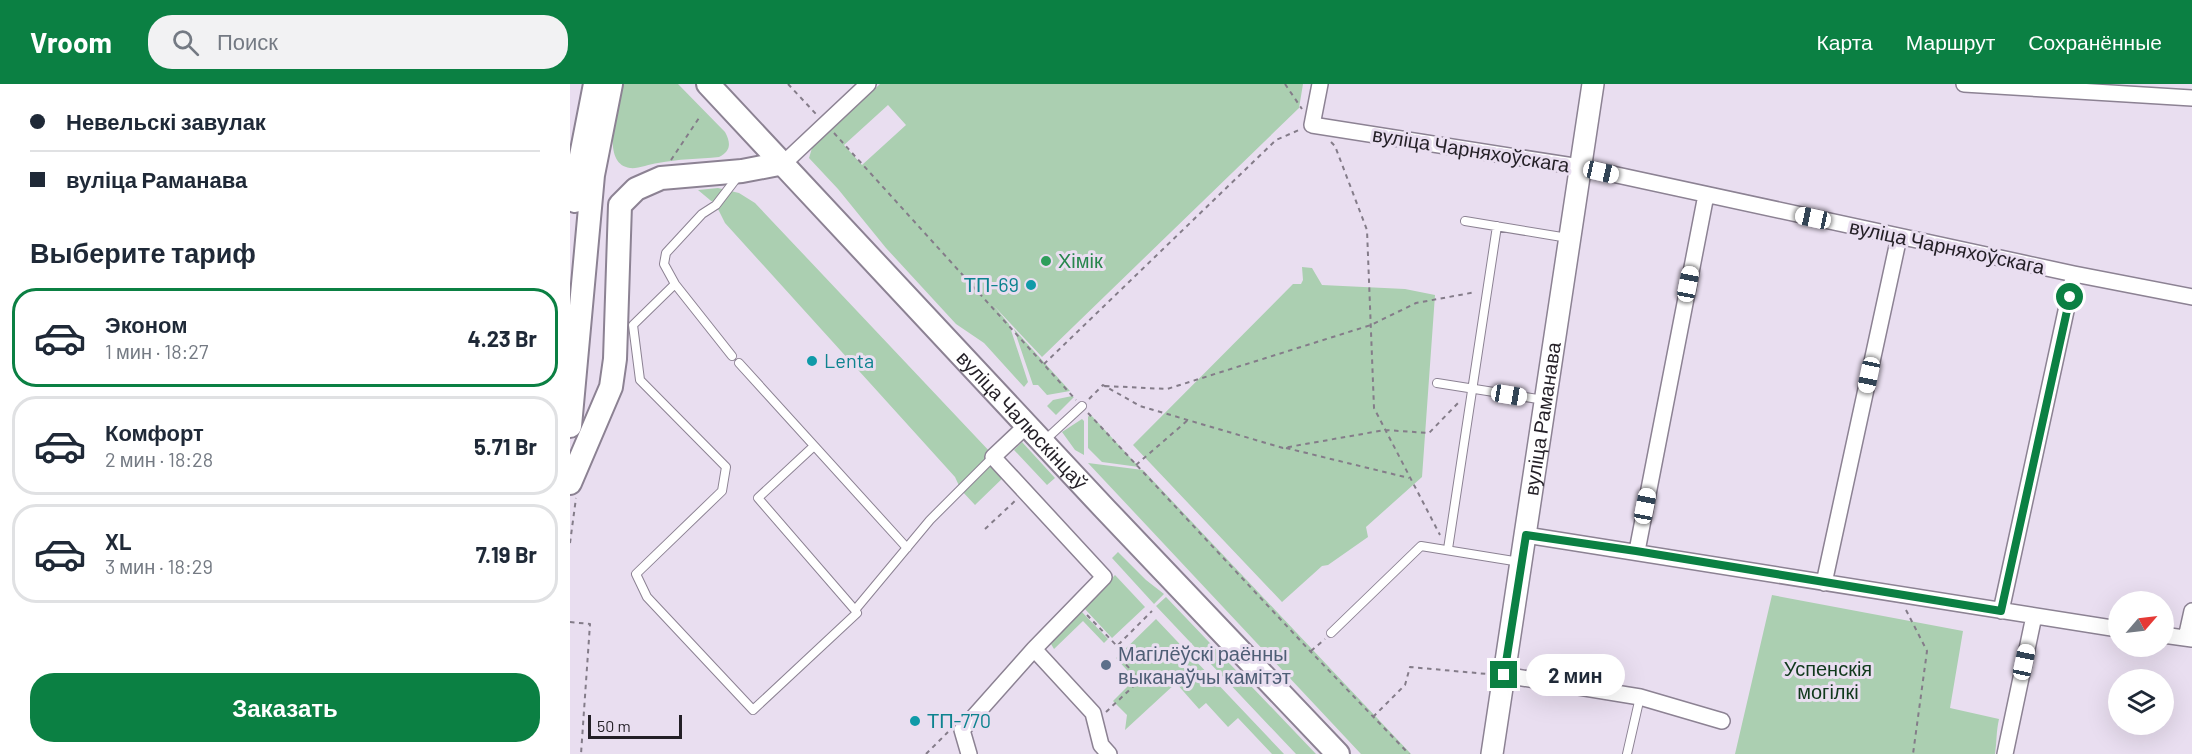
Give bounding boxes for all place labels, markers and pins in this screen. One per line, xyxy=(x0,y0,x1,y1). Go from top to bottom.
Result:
place label: Хімік xyxy=(1058,248,1103,272)
marker: Хімік xyxy=(1039,254,1053,268)
place label: ТП-69 xyxy=(964,272,1019,296)
marker: ТП-69 xyxy=(1024,278,1038,292)
place label: Lenta xyxy=(824,348,874,372)
marker: Lenta xyxy=(805,354,819,368)
place label: Магілёўскі раённы выканаўчы камітэт xyxy=(1118,641,1291,688)
marker: Магілёўскі раённы выканаўчы камітэт xyxy=(1099,658,1113,672)
place label: ТП-770 xyxy=(927,708,991,732)
marker: ТП-770 xyxy=(908,714,922,728)

